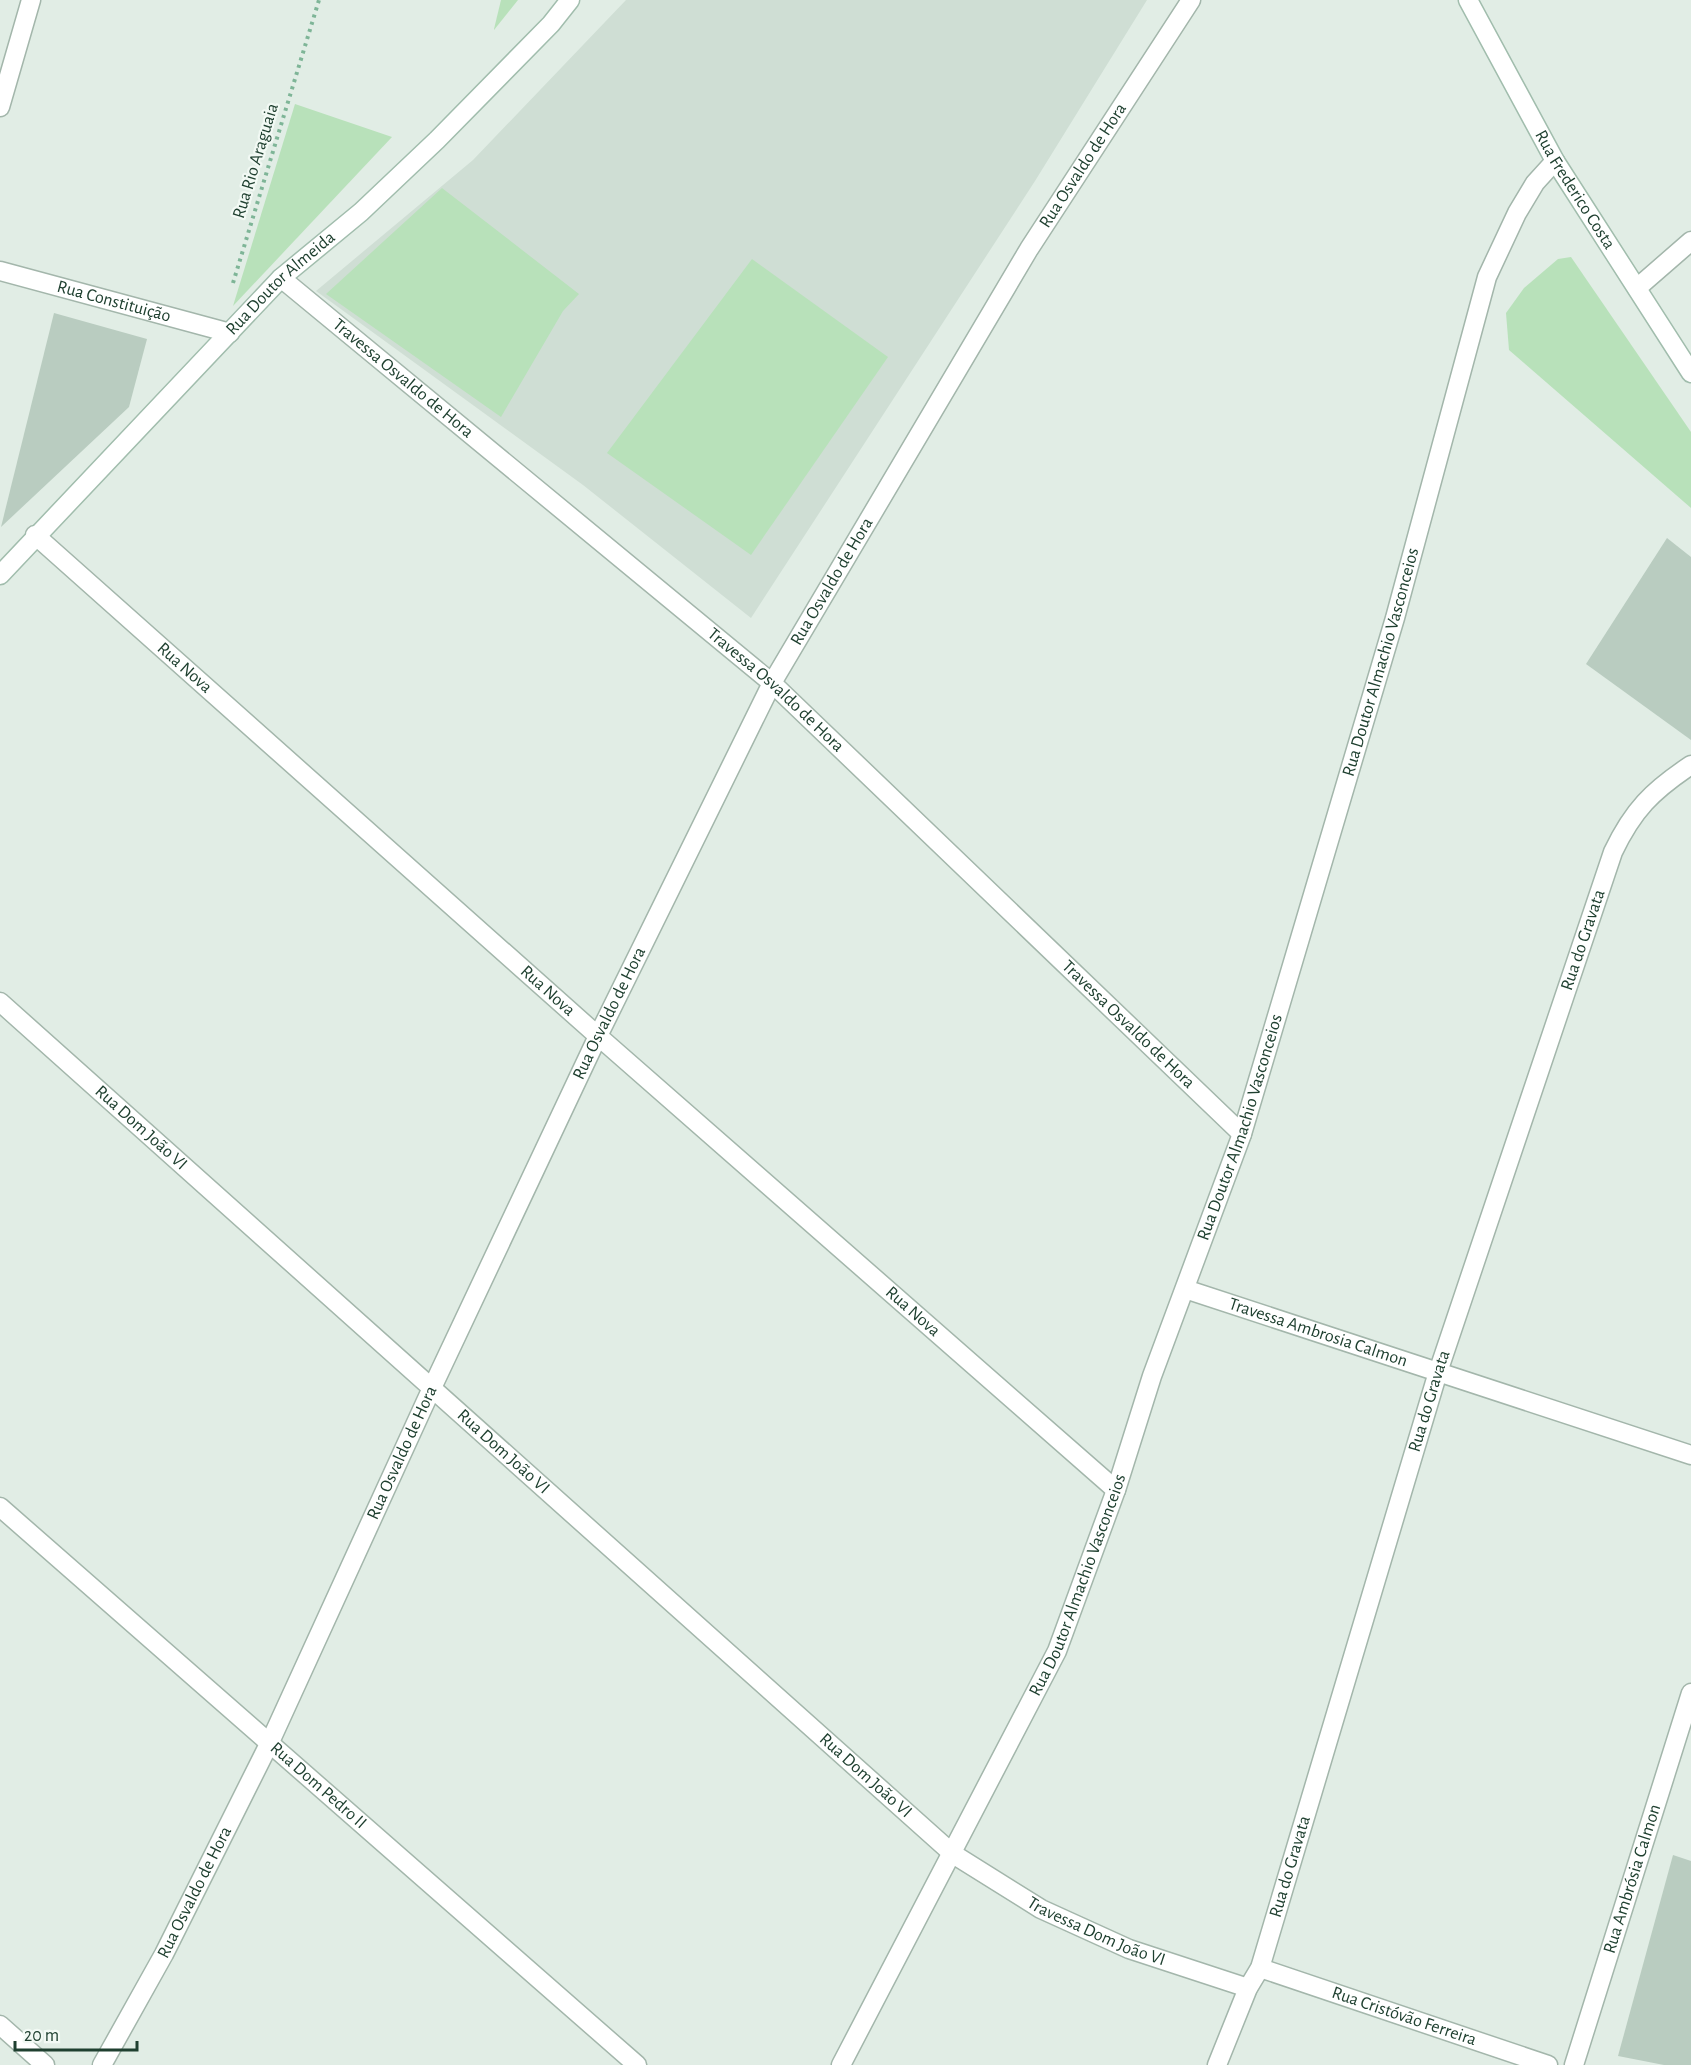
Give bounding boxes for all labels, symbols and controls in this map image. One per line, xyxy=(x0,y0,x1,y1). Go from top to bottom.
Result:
street label: Rua Osvaldo de Hora xyxy=(1036,100,1130,231)
street label: Rua Rio Araguaia xyxy=(230,101,282,221)
street label: Rua Frederico Costa xyxy=(1531,127,1618,253)
street label: Rua Doutor Almeida xyxy=(223,228,339,339)
street label: Rua Constituição xyxy=(55,278,173,326)
street label: Travessa Osvaldo de Hora xyxy=(329,315,477,442)
street label: Rua Osvaldo de Hora xyxy=(787,515,877,648)
street label: Rua Doutor Almachio Vasconceios xyxy=(1339,546,1422,779)
street label: Travessa Osvaldo de Hora xyxy=(704,625,847,756)
street label: Rua Nova xyxy=(154,639,215,697)
street label: Rua do Gravata xyxy=(1558,887,1609,993)
street label: Rua Osvaldo de Hora xyxy=(570,944,649,1082)
street label: Travessa Osvaldo de Hora xyxy=(1058,957,1198,1092)
street label: Rua Nova xyxy=(517,962,578,1020)
street label: Rua Doutor Almachio Vasconceios xyxy=(1194,1012,1286,1243)
street label: Rua Dom João VI xyxy=(91,1082,191,1174)
street label: Rua Nova xyxy=(882,1283,943,1340)
street label: Travessa Ambrosia Calmon xyxy=(1226,1295,1410,1370)
street label: Rua do Gravata xyxy=(1406,1348,1454,1454)
street label: Rua Osvaldo de Hora xyxy=(364,1383,440,1523)
street label: Rua Dom João VI xyxy=(454,1406,553,1498)
street label: Rua Doutor Almachio Vasconceios xyxy=(1026,1472,1129,1699)
street label: Rua Dom João VI xyxy=(816,1730,915,1822)
street label: Rua Dom Pedro II xyxy=(267,1739,370,1832)
street label: Rua Ambrósia Calmon xyxy=(1601,1802,1664,1956)
street label: Rua do Gravata xyxy=(1267,1814,1314,1920)
street label: Rua Osvaldo de Hora xyxy=(154,1824,235,1961)
street label: Travessa Dom João VI xyxy=(1024,1894,1168,1969)
street label: Rua Cristóvão Ferreira xyxy=(1329,1984,1479,2049)
scale bar xyxy=(15,2014,136,2052)
text: 20 m xyxy=(24,2027,59,2045)

